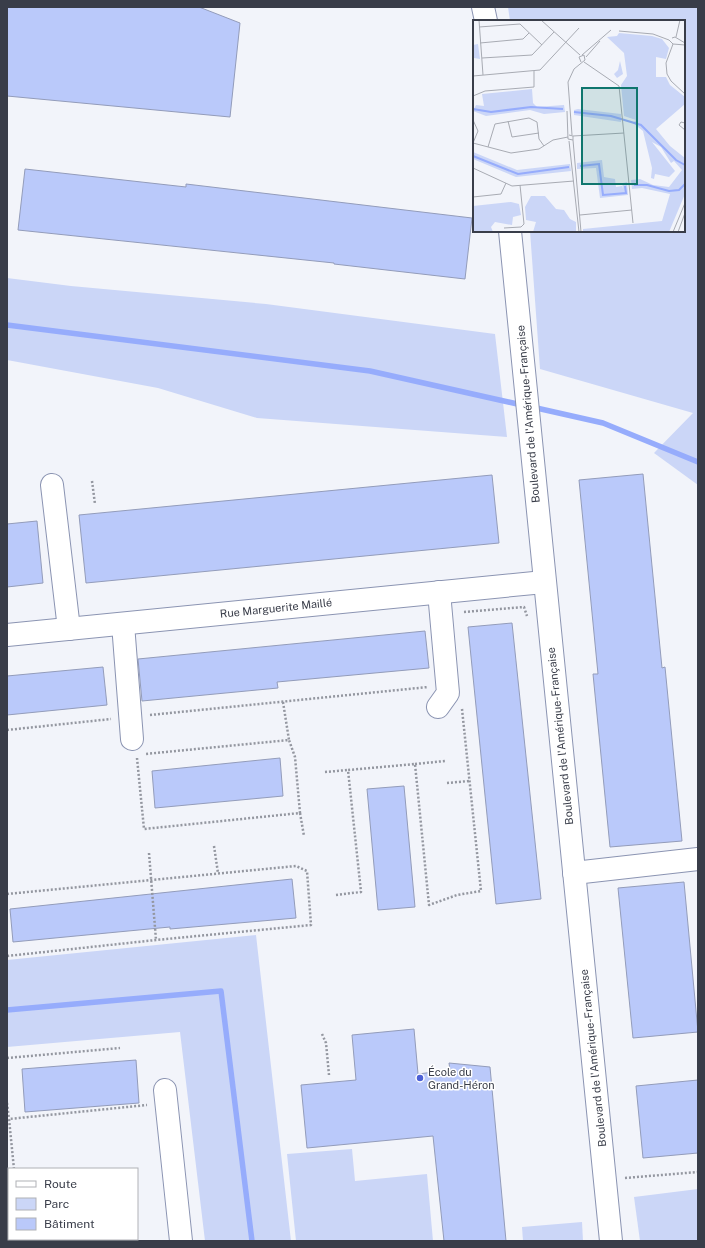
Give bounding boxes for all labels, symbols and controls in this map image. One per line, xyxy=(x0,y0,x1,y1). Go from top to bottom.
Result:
inset map xyxy=(473,20,685,232)
street label: Boulevard de l'Amérique-Française xyxy=(514,324,543,503)
street label: Rue Marguerite Maillé xyxy=(219,596,333,620)
street label: Boulevard de l'Amérique-Française xyxy=(545,646,576,825)
street label: Boulevard de l'Amérique-Française xyxy=(578,968,609,1147)
place label: École du Grand-Héron xyxy=(428,1065,495,1091)
marker: École du Grand-Héron xyxy=(415,1073,425,1083)
legend xyxy=(8,1168,138,1240)
text: Route xyxy=(44,1177,77,1191)
text: Parc xyxy=(44,1197,69,1211)
text: Bâtiment xyxy=(44,1217,95,1231)

